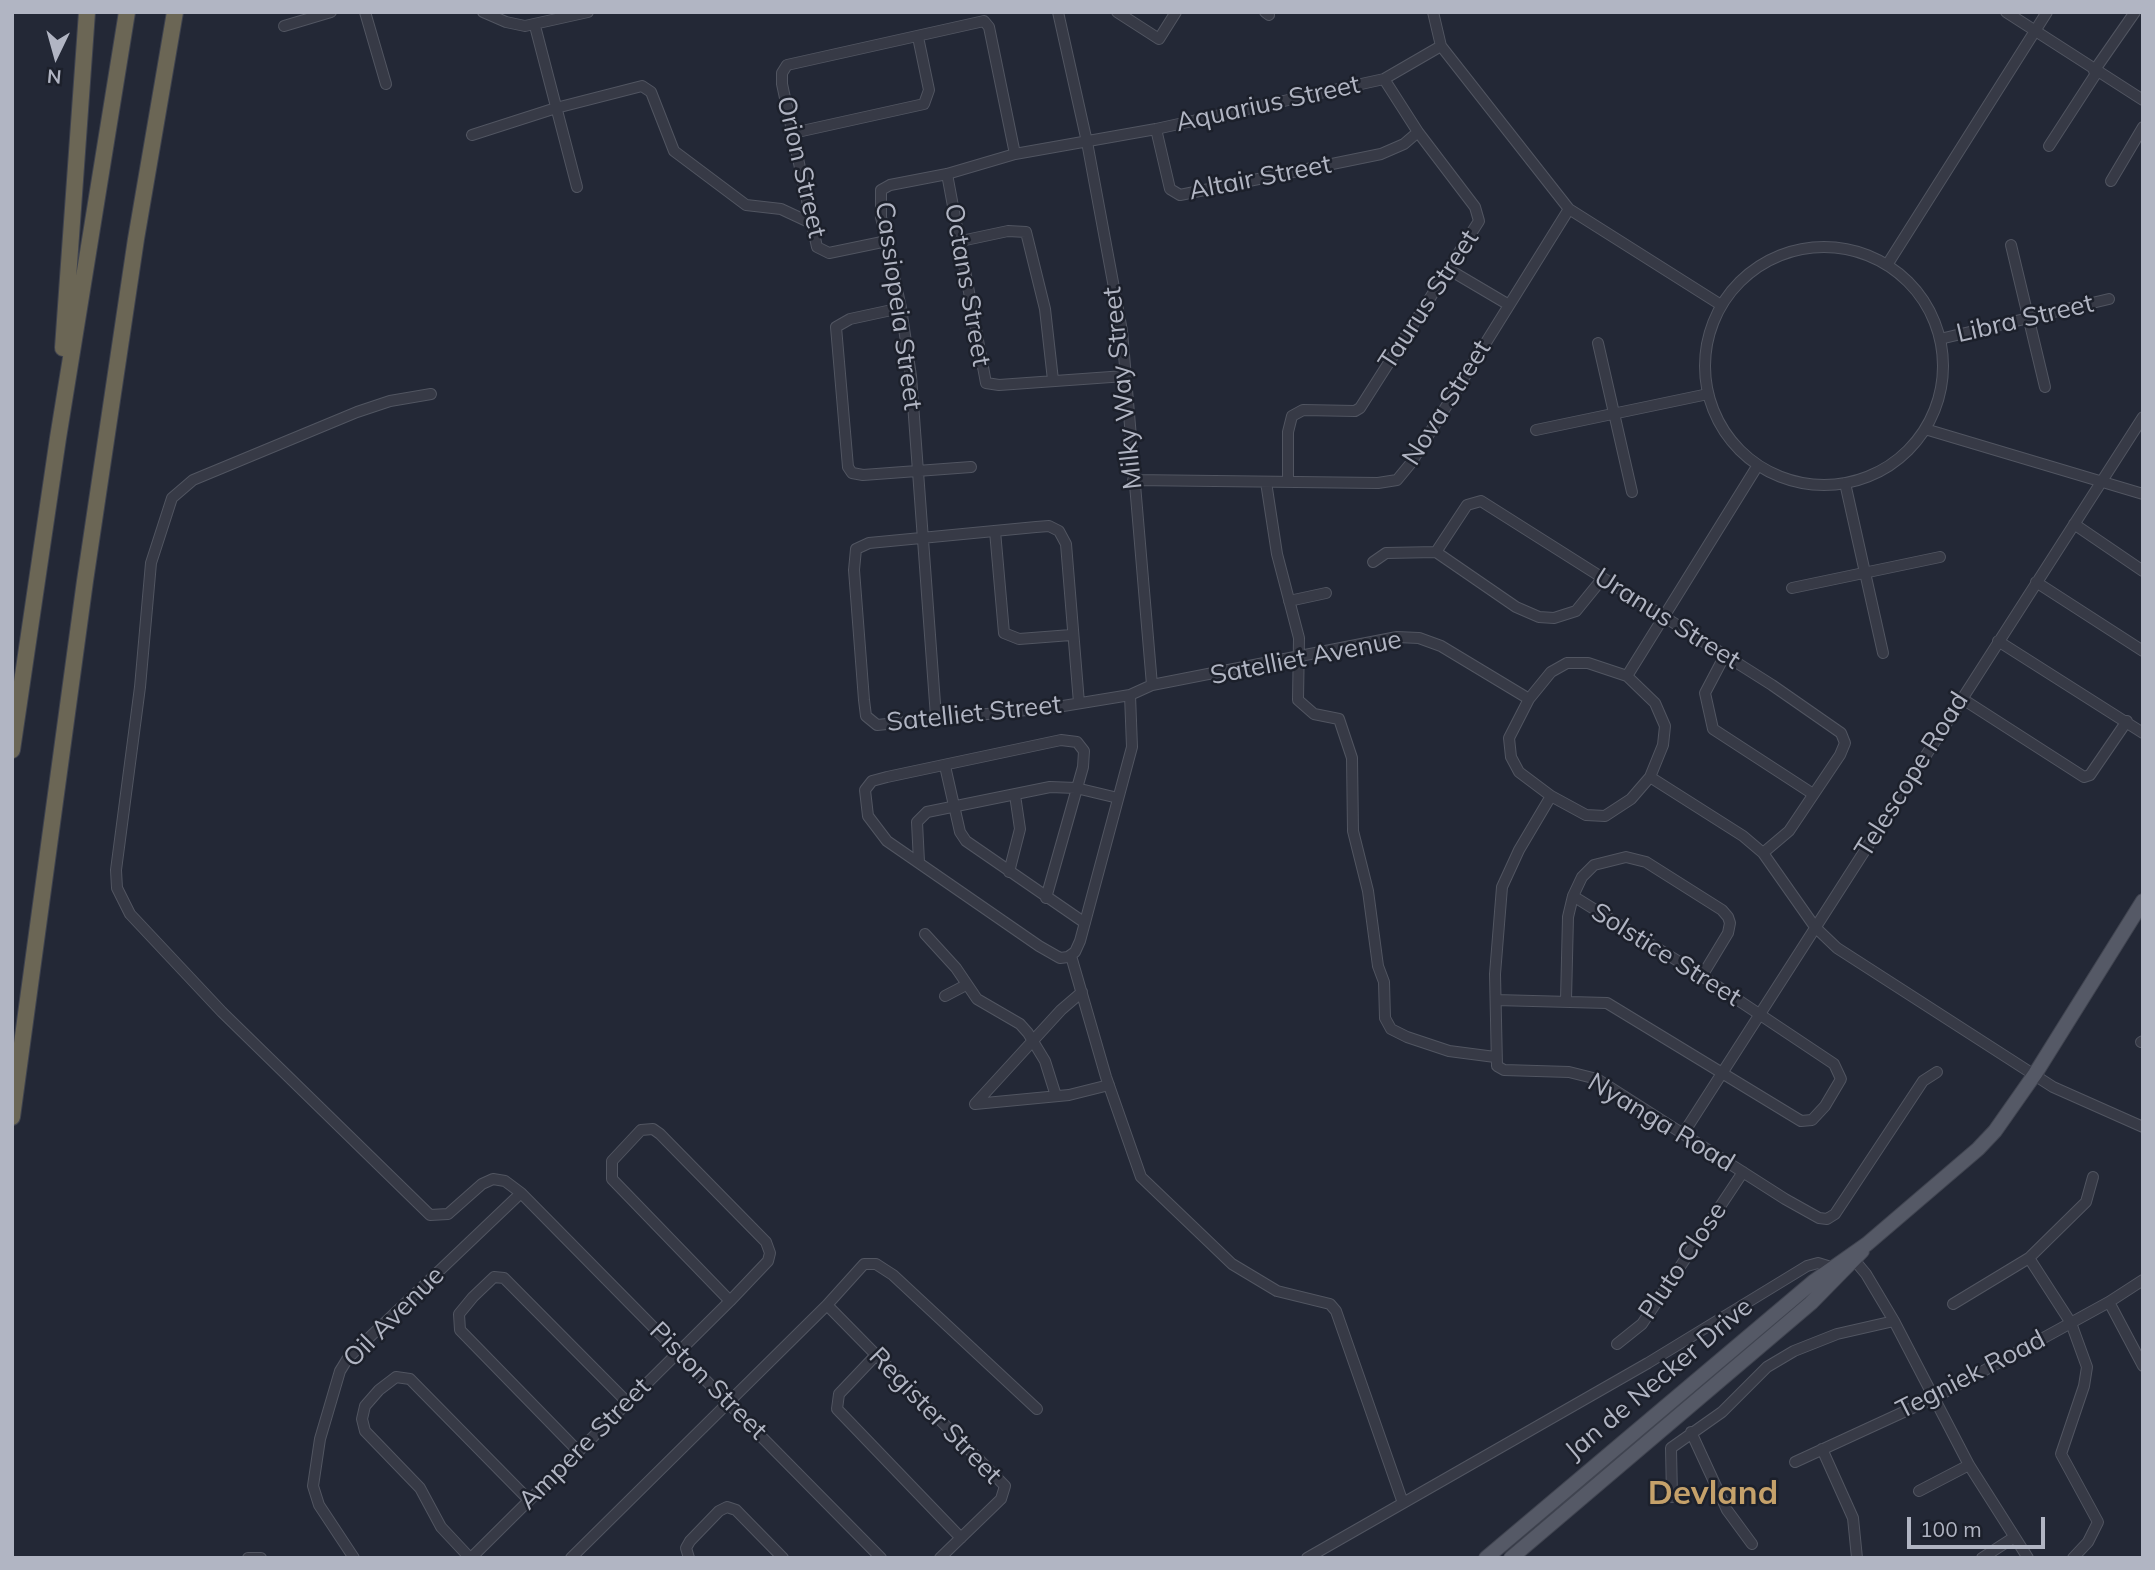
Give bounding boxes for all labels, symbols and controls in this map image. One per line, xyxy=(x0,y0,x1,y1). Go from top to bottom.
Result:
north arrow xyxy=(21,21,91,91)
text: N xyxy=(46,64,62,90)
street label: Aquarius Street xyxy=(1173,69,1363,139)
street label: Orion Street xyxy=(770,93,832,241)
street label: Altair Street xyxy=(1186,149,1334,207)
street label: Cassiopeia Street xyxy=(868,200,928,412)
street label: Octans Street xyxy=(937,201,997,369)
street label: Taurus Street xyxy=(1372,224,1486,376)
street label: Milky Way Street xyxy=(1097,285,1149,491)
street label: Libra Street xyxy=(1954,288,2096,350)
street label: Nova Street xyxy=(1396,335,1498,471)
street label: Uranus Street xyxy=(1588,562,1746,676)
street label: Satelliet Avenue xyxy=(1208,624,1404,692)
street label: Telescope Road xyxy=(1849,687,1975,863)
street label: Satelliet Street xyxy=(885,689,1063,739)
street label: Solstice Street xyxy=(1585,897,1747,1013)
street label: Nyanga Road xyxy=(1582,1067,1740,1179)
street label: Pluto Close xyxy=(1632,1196,1734,1326)
street label: Oil Avenue xyxy=(337,1260,451,1374)
street label: Jan de Necker Drive xyxy=(1559,1291,1759,1467)
street label: Piston Street xyxy=(643,1316,773,1446)
street label: Tegniek Road xyxy=(1891,1324,2051,1426)
street label: Register Street xyxy=(862,1341,1008,1491)
street label: Ampere Street xyxy=(513,1372,657,1516)
district label: Devland xyxy=(1648,1474,1778,1514)
scale bar xyxy=(1910,1504,2048,1548)
text: 100 m xyxy=(1920,1516,1982,1542)

